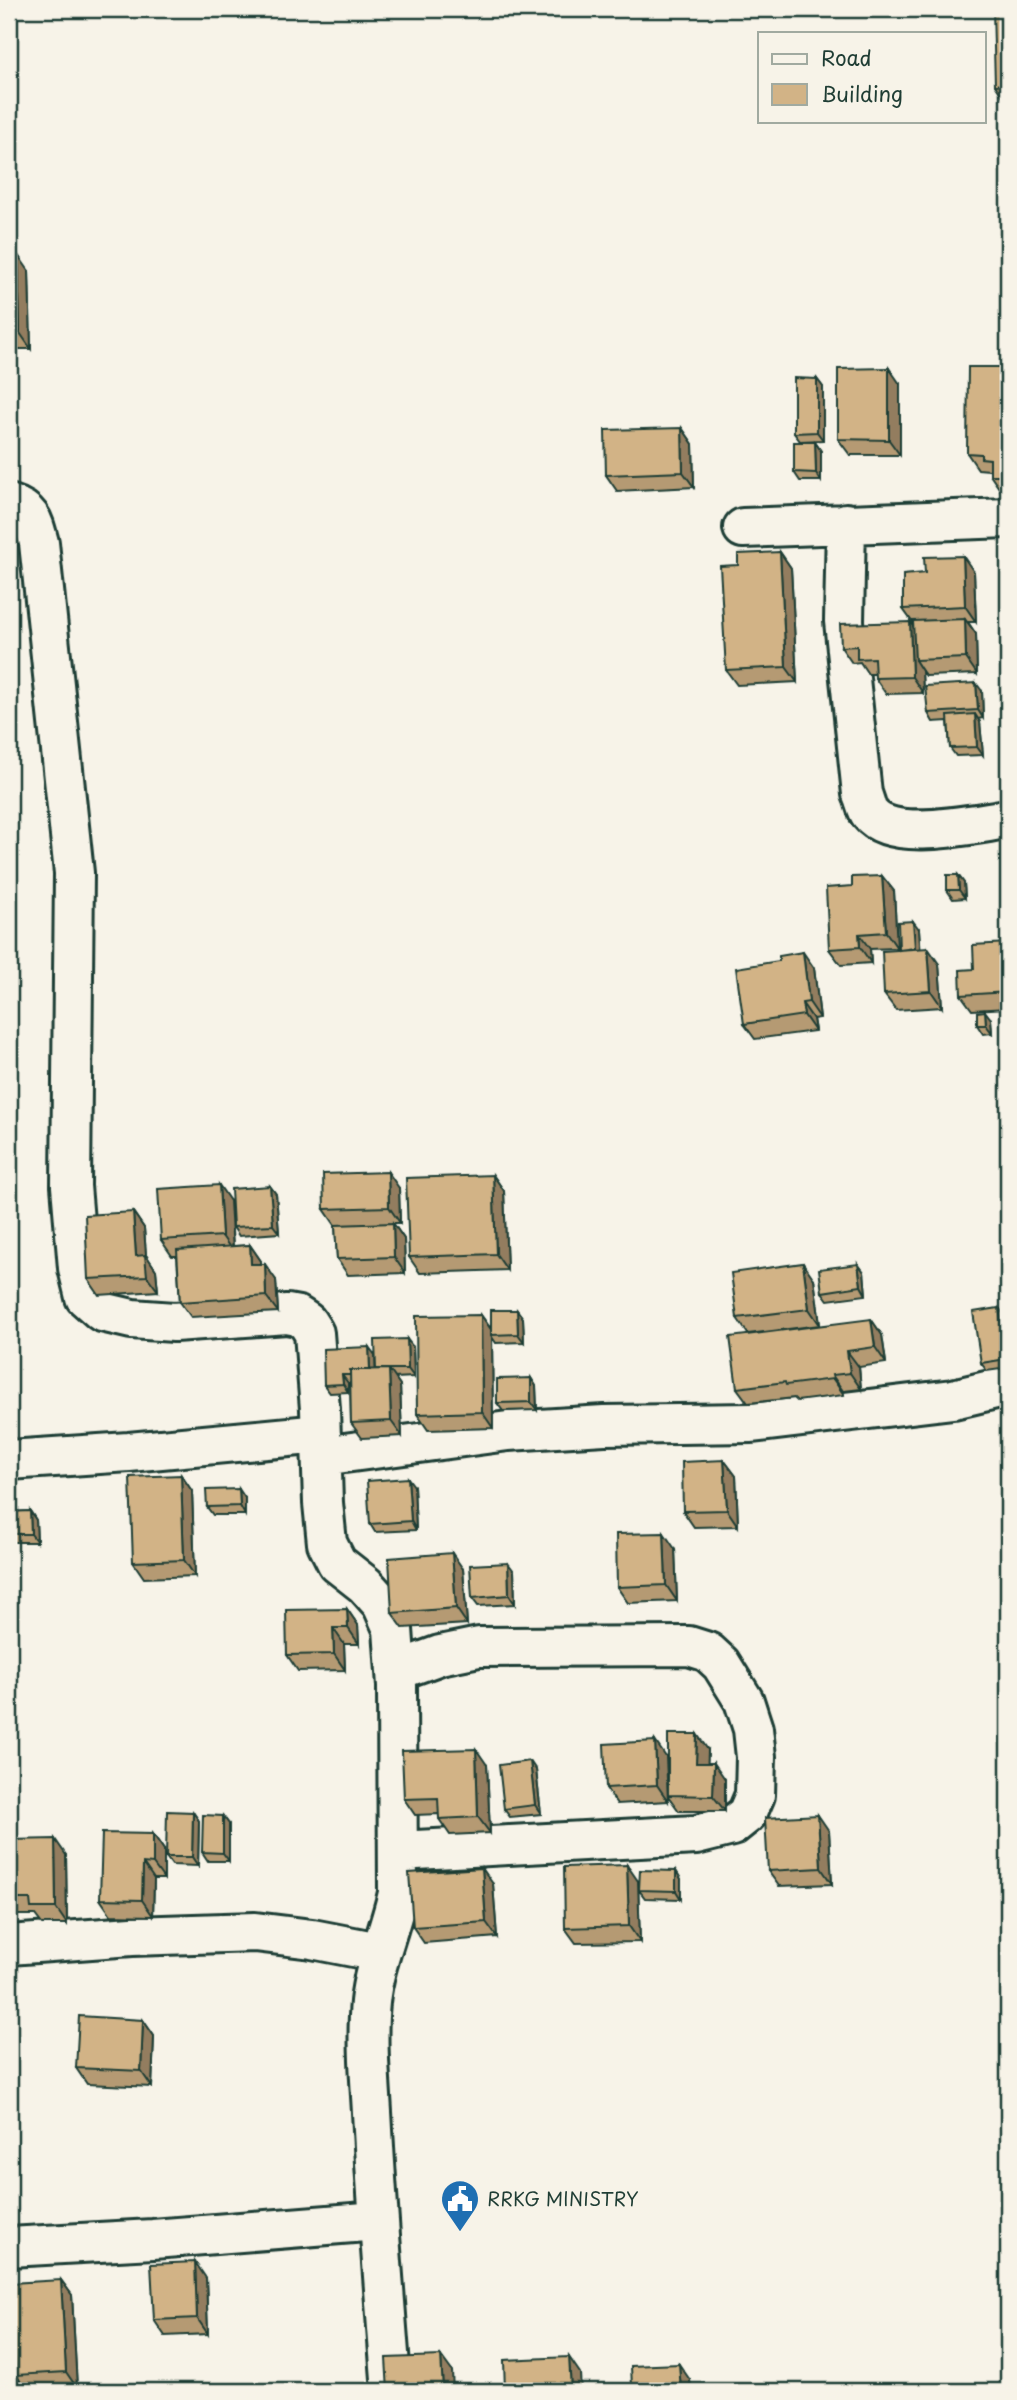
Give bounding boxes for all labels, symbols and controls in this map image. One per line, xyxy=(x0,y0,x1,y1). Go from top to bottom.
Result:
legend xyxy=(758,32,986,122)
text: Road xyxy=(821,41,872,73)
text: Building xyxy=(821,77,903,109)
public building icon: RRKG MINISTRY xyxy=(439,2178,481,2233)
place label: RRKG MINISTRY xyxy=(487,2184,639,2212)

